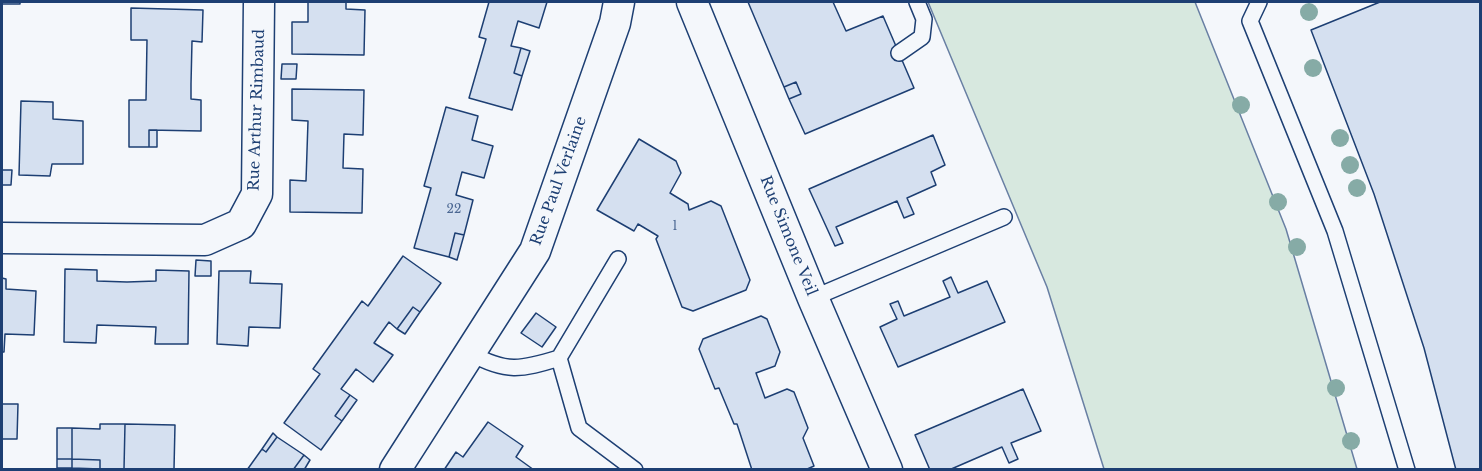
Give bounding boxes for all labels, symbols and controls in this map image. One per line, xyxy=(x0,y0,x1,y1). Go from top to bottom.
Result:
street label: Rue Arthur Rimbaud xyxy=(245,29,269,191)
street label: Rue Paul Verlaine xyxy=(527,114,591,248)
street label: Rue Simone Veil xyxy=(756,173,820,299)
house number: 22 xyxy=(447,203,461,217)
house number: 1 xyxy=(672,220,678,234)

